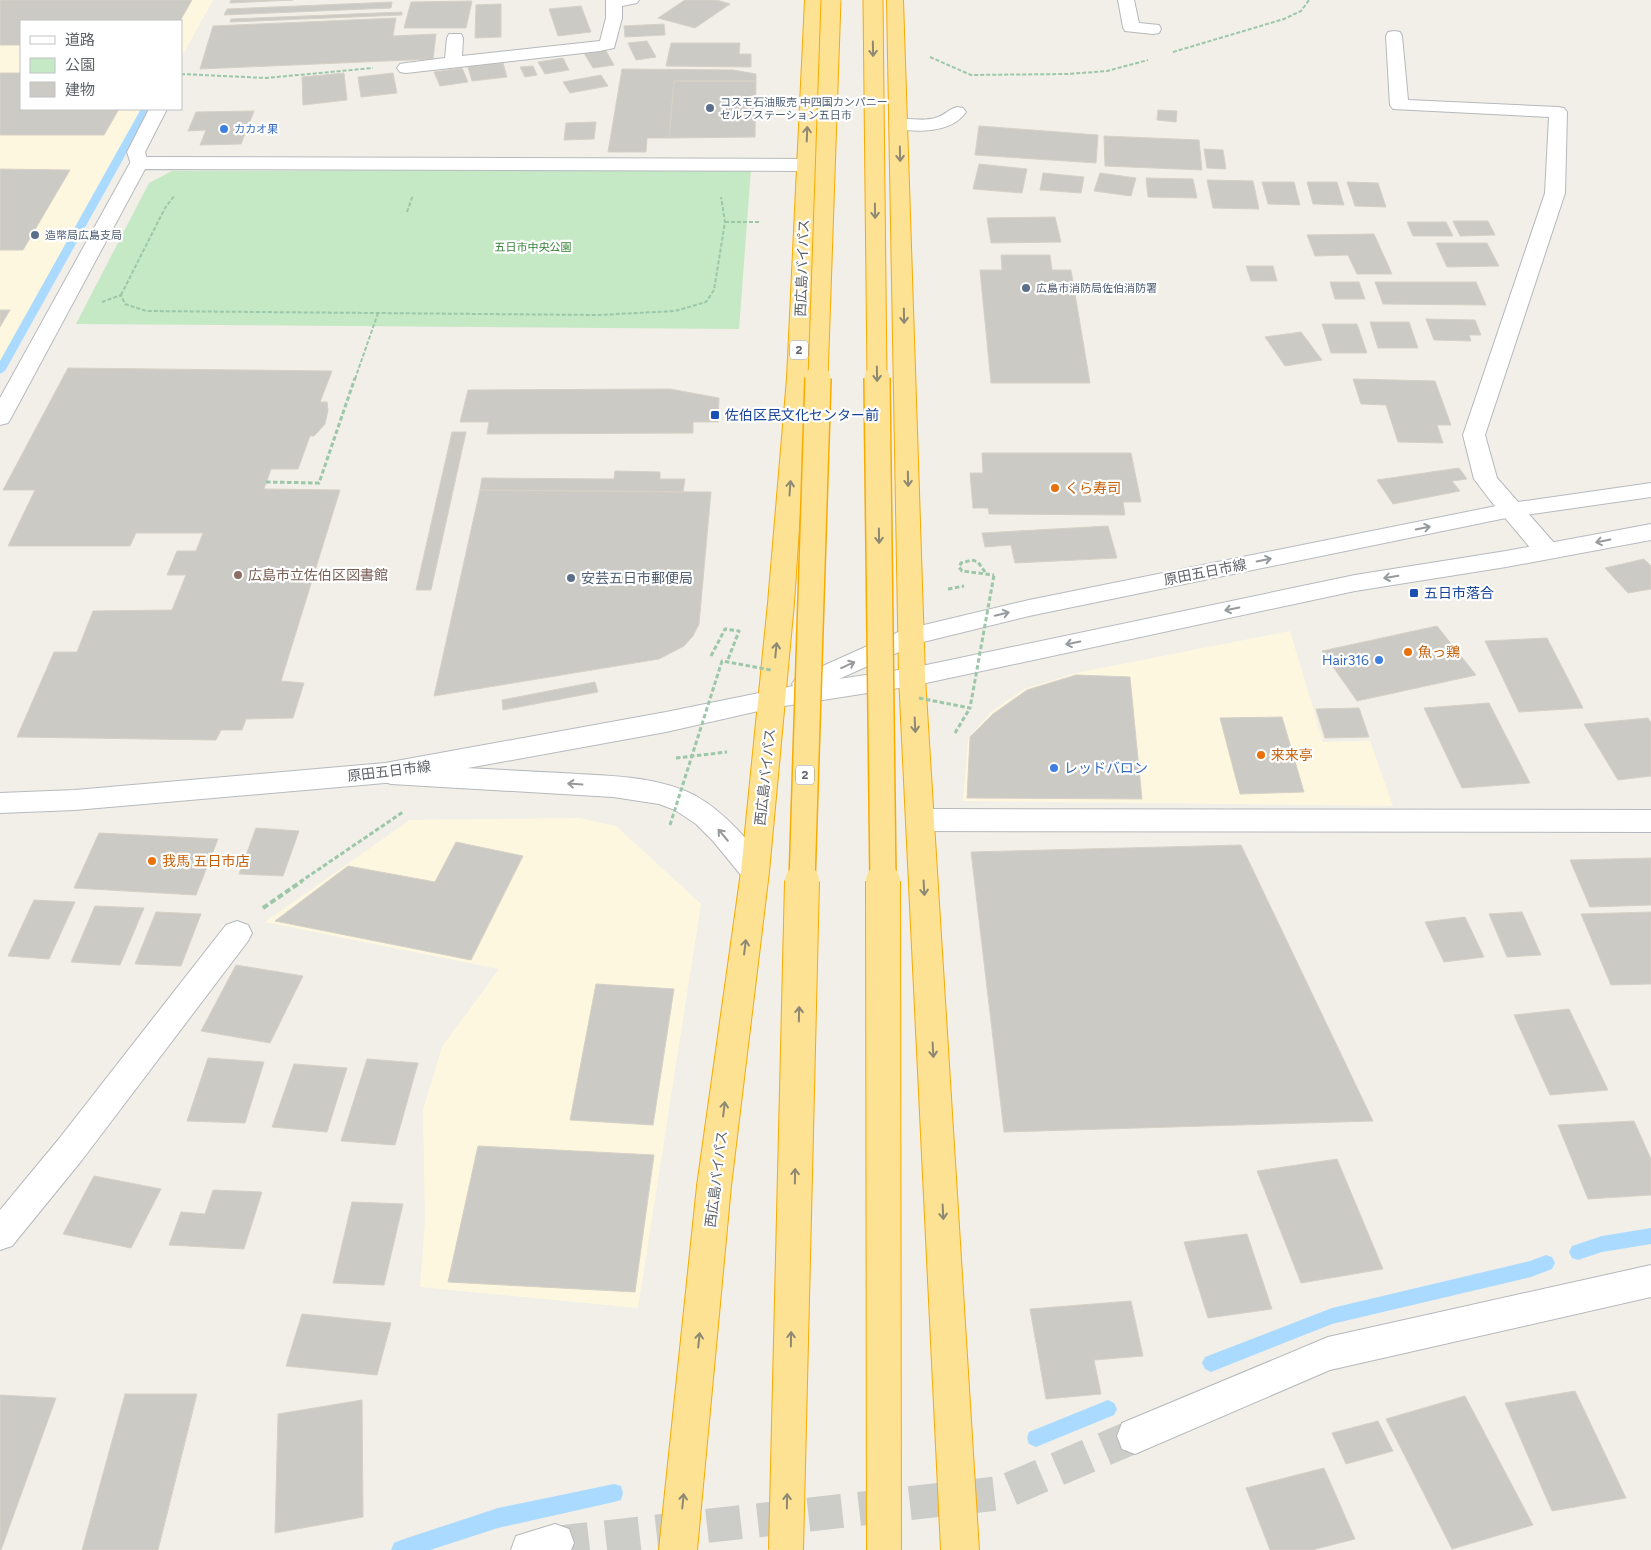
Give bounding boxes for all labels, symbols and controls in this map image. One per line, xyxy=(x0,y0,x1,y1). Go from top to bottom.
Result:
legend xyxy=(20,20,182,110)
text: 道路 xyxy=(65,31,95,49)
one-way arrow xyxy=(868,40,878,56)
text: 公園 xyxy=(65,56,95,74)
text: 建物 xyxy=(65,81,95,99)
place label: コスモ石油販売 中四国カンパニー セルフステーション五日市 xyxy=(720,96,888,122)
marker: コスモ石油販売 中四国カンパニー セルフステーション五日市 xyxy=(704,102,716,114)
marker: カカオ果 xyxy=(218,123,230,135)
place label: カカオ果 xyxy=(234,123,278,136)
one-way arrow xyxy=(803,126,812,142)
one-way arrow xyxy=(895,145,905,161)
one-way arrow xyxy=(870,202,880,219)
street label: 西広島バイパス xyxy=(792,219,813,317)
marker: 造幣局広島支局 xyxy=(29,229,41,241)
place label: 造幣局広島支局 xyxy=(45,229,122,242)
park label: 五日市中央公園 xyxy=(495,241,572,254)
marker: 広島市消防局佐伯消防署 xyxy=(1020,282,1032,294)
place label: 広島市消防局佐伯消防署 xyxy=(1036,282,1157,295)
one-way arrow xyxy=(899,308,909,324)
road number: 2 xyxy=(790,340,808,360)
one-way arrow xyxy=(872,365,882,381)
place label: 佐伯区民文化センター前 xyxy=(725,407,879,424)
marker: 佐伯区民文化センター前 xyxy=(709,409,721,421)
one-way arrow xyxy=(903,470,913,486)
place label: くら寿司 xyxy=(1065,480,1121,497)
one-way arrow xyxy=(785,481,794,497)
marker: くら寿司 xyxy=(1049,482,1061,494)
one-way arrow xyxy=(1415,522,1431,532)
one-way arrow xyxy=(874,528,884,544)
one-way arrow xyxy=(1596,536,1612,546)
one-way arrow xyxy=(1255,555,1271,564)
street label: 原田五日市線 xyxy=(1162,556,1248,589)
place label: 広島市立佐伯区図書館 xyxy=(248,567,388,584)
marker: 広島市立佐伯区図書館 xyxy=(232,569,244,581)
place label: 安芸五日市郵便局 xyxy=(581,570,693,587)
marker: 安芸五日市郵便局 xyxy=(565,572,577,584)
one-way arrow xyxy=(1384,573,1400,583)
place label: 五日市落合 xyxy=(1424,585,1494,602)
marker: 五日市落合 xyxy=(1408,587,1420,599)
one-way arrow xyxy=(1224,605,1240,614)
one-way arrow xyxy=(993,609,1009,618)
one-way arrow xyxy=(1065,638,1081,648)
one-way arrow xyxy=(772,643,781,659)
place label: 魚っ鶏 xyxy=(1418,644,1460,661)
marker: 魚っ鶏 xyxy=(1402,646,1414,658)
place label: Hair316 xyxy=(1322,652,1369,669)
marker: Hair316 xyxy=(1373,654,1385,666)
one-way arrow xyxy=(840,659,855,669)
one-way arrow xyxy=(910,717,919,733)
street label: 西広島バイパス xyxy=(752,728,779,827)
place label: 来来亭 xyxy=(1271,747,1313,764)
marker: 来来亭 xyxy=(1255,749,1267,761)
street label: 原田五日市線 xyxy=(346,758,432,785)
place label: レッドバロン xyxy=(1064,760,1148,777)
marker: レッドバロン xyxy=(1048,762,1060,774)
road number: 2 xyxy=(796,766,814,784)
one-way arrow xyxy=(567,779,583,789)
one-way arrow xyxy=(718,828,729,841)
place label: 我馬 五日市店 xyxy=(162,853,249,870)
marker: 我馬 五日市店 xyxy=(146,855,158,867)
one-way arrow xyxy=(919,879,928,895)
one-way arrow xyxy=(740,940,750,956)
one-way arrow xyxy=(794,1006,803,1022)
one-way arrow xyxy=(929,1042,938,1058)
one-way arrow xyxy=(719,1101,729,1117)
street label: 西広島バイパス xyxy=(702,1130,731,1229)
one-way arrow xyxy=(790,1169,799,1185)
one-way arrow xyxy=(938,1204,947,1220)
one-way arrow xyxy=(786,1331,796,1348)
one-way arrow xyxy=(694,1332,704,1348)
one-way arrow xyxy=(678,1494,688,1510)
one-way arrow xyxy=(782,1494,792,1510)

